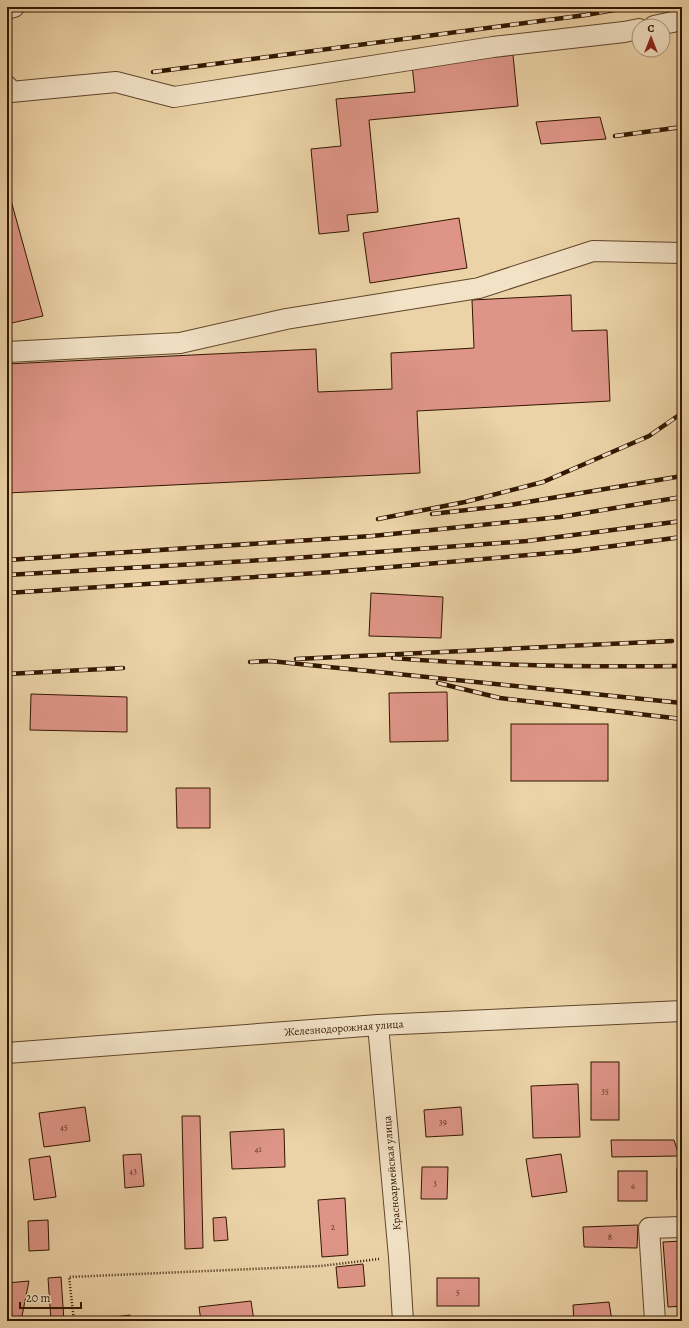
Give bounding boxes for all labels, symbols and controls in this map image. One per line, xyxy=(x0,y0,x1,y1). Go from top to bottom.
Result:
north arrow xyxy=(631,18,671,58)
text: С xyxy=(648,21,655,36)
street label: Железнодорожная улица xyxy=(284,1016,405,1040)
house number: 35 xyxy=(601,1085,609,1097)
street label: Красноармейская улица xyxy=(379,1114,404,1231)
house number: 39 xyxy=(439,1116,447,1128)
house number: 45 xyxy=(60,1121,68,1133)
house number: 41 xyxy=(254,1143,262,1155)
house number: 43 xyxy=(129,1165,137,1177)
house number: 3 xyxy=(433,1177,437,1189)
house number: 6 xyxy=(631,1180,635,1192)
house number: 2 xyxy=(331,1221,336,1233)
house number: 8 xyxy=(608,1231,612,1243)
scale bar xyxy=(20,1284,81,1310)
house number: 5 xyxy=(456,1286,460,1298)
text: 20 m xyxy=(26,1290,50,1306)

